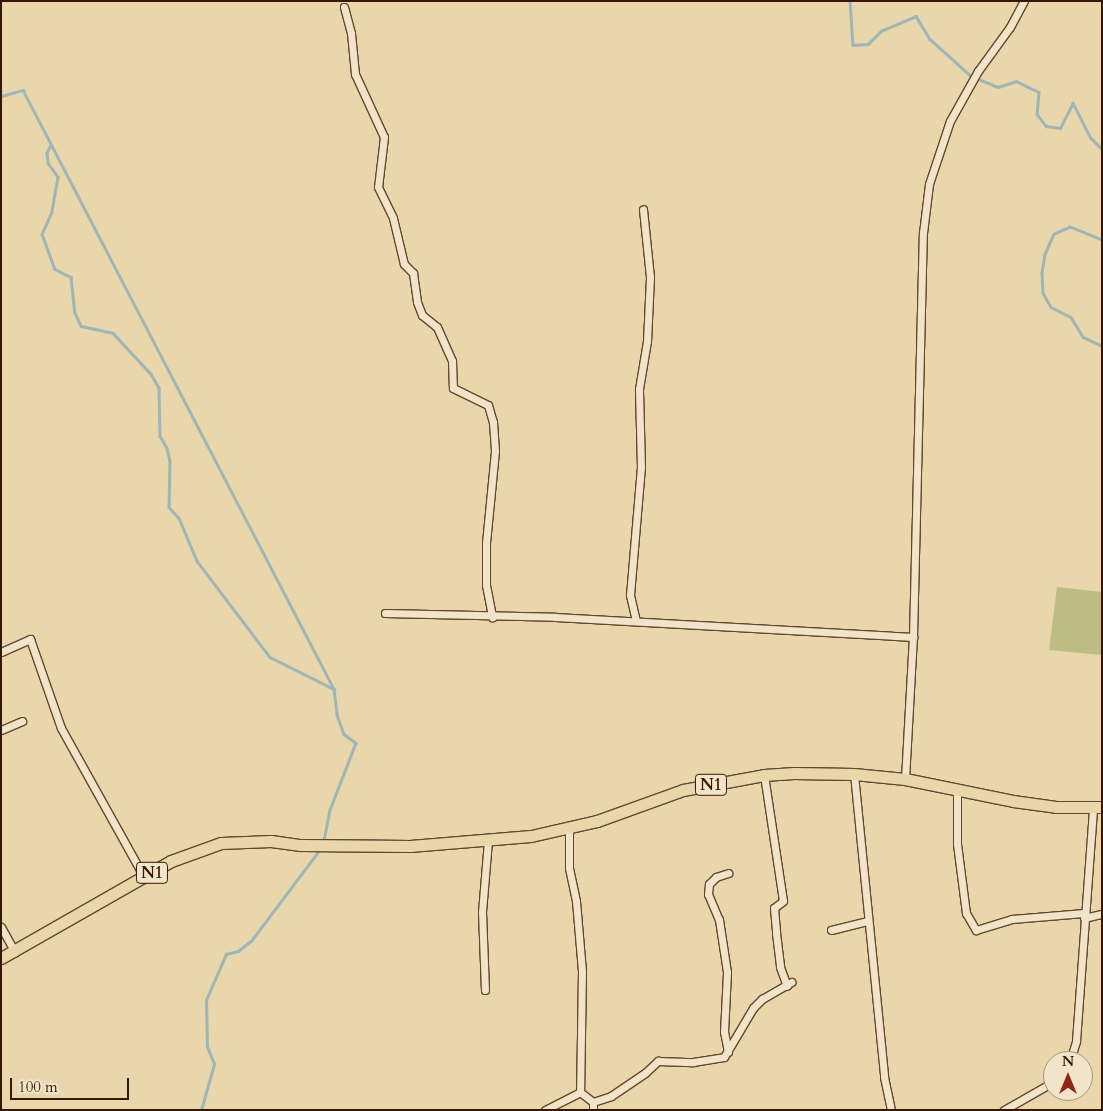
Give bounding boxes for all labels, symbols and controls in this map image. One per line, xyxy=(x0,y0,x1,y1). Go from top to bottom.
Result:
road number: N1 xyxy=(695,772,727,798)
road number: N1 xyxy=(136,860,168,886)
north arrow xyxy=(1043,1051,1093,1101)
text: N xyxy=(1062,1052,1074,1071)
scale bar xyxy=(12,1068,131,1100)
text: 100 m xyxy=(18,1077,58,1097)

